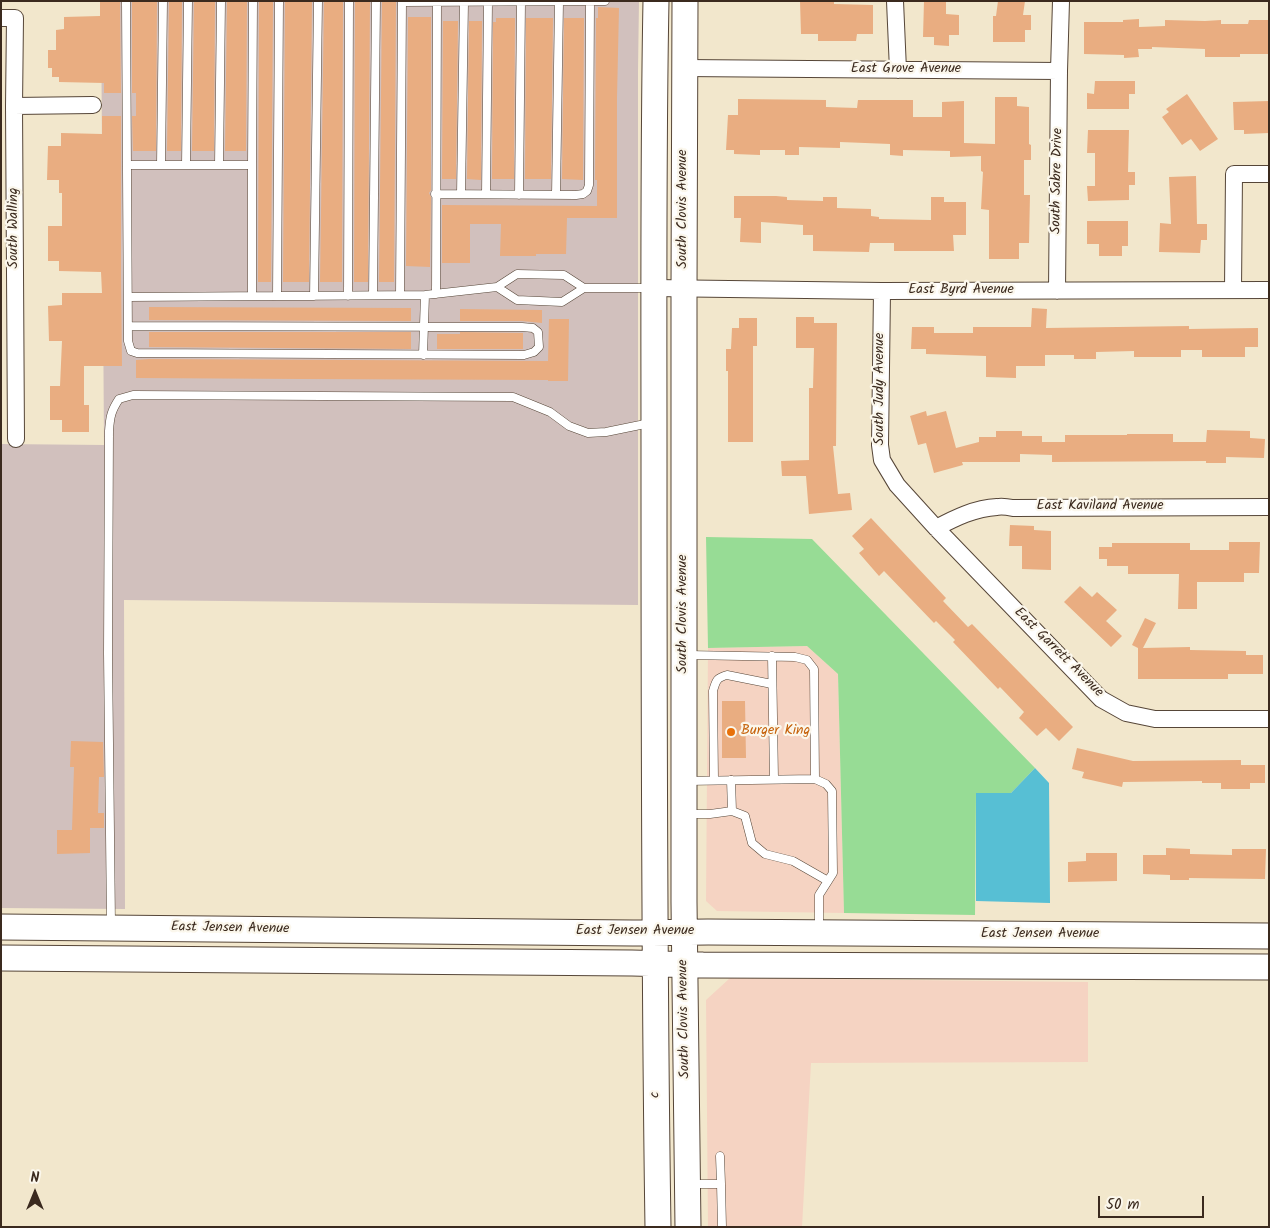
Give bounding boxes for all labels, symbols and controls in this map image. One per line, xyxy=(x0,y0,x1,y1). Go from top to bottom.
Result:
street label: East Grove Avenue xyxy=(851,62,961,78)
street label: South Sabre Drive xyxy=(1049,128,1067,234)
street label: South Clovis Avenue xyxy=(676,149,692,269)
street label: South Walling xyxy=(7,188,23,268)
street label: East Byrd Avenue xyxy=(908,283,1014,299)
street label: South Judy Avenue xyxy=(873,333,889,445)
street label: East Kaviland Avenue xyxy=(1036,499,1164,515)
street label: South Clovis Avenue xyxy=(676,554,692,674)
street label: East Garrett Avenue xyxy=(1010,605,1106,701)
place label: Burger King xyxy=(741,724,810,740)
marker: Burger King xyxy=(725,726,737,738)
street label: East Jensen Avenue xyxy=(171,920,289,938)
street label: East Jensen Avenue xyxy=(576,924,694,940)
street label: East Jensen Avenue xyxy=(981,927,1099,943)
street label: South Clovis Avenue xyxy=(676,959,694,1079)
street label: c xyxy=(648,1092,664,1098)
text: N xyxy=(31,1167,39,1189)
north arrow xyxy=(10,1168,60,1218)
scale bar xyxy=(1100,1186,1206,1218)
text: 50 m xyxy=(1106,1193,1140,1217)

